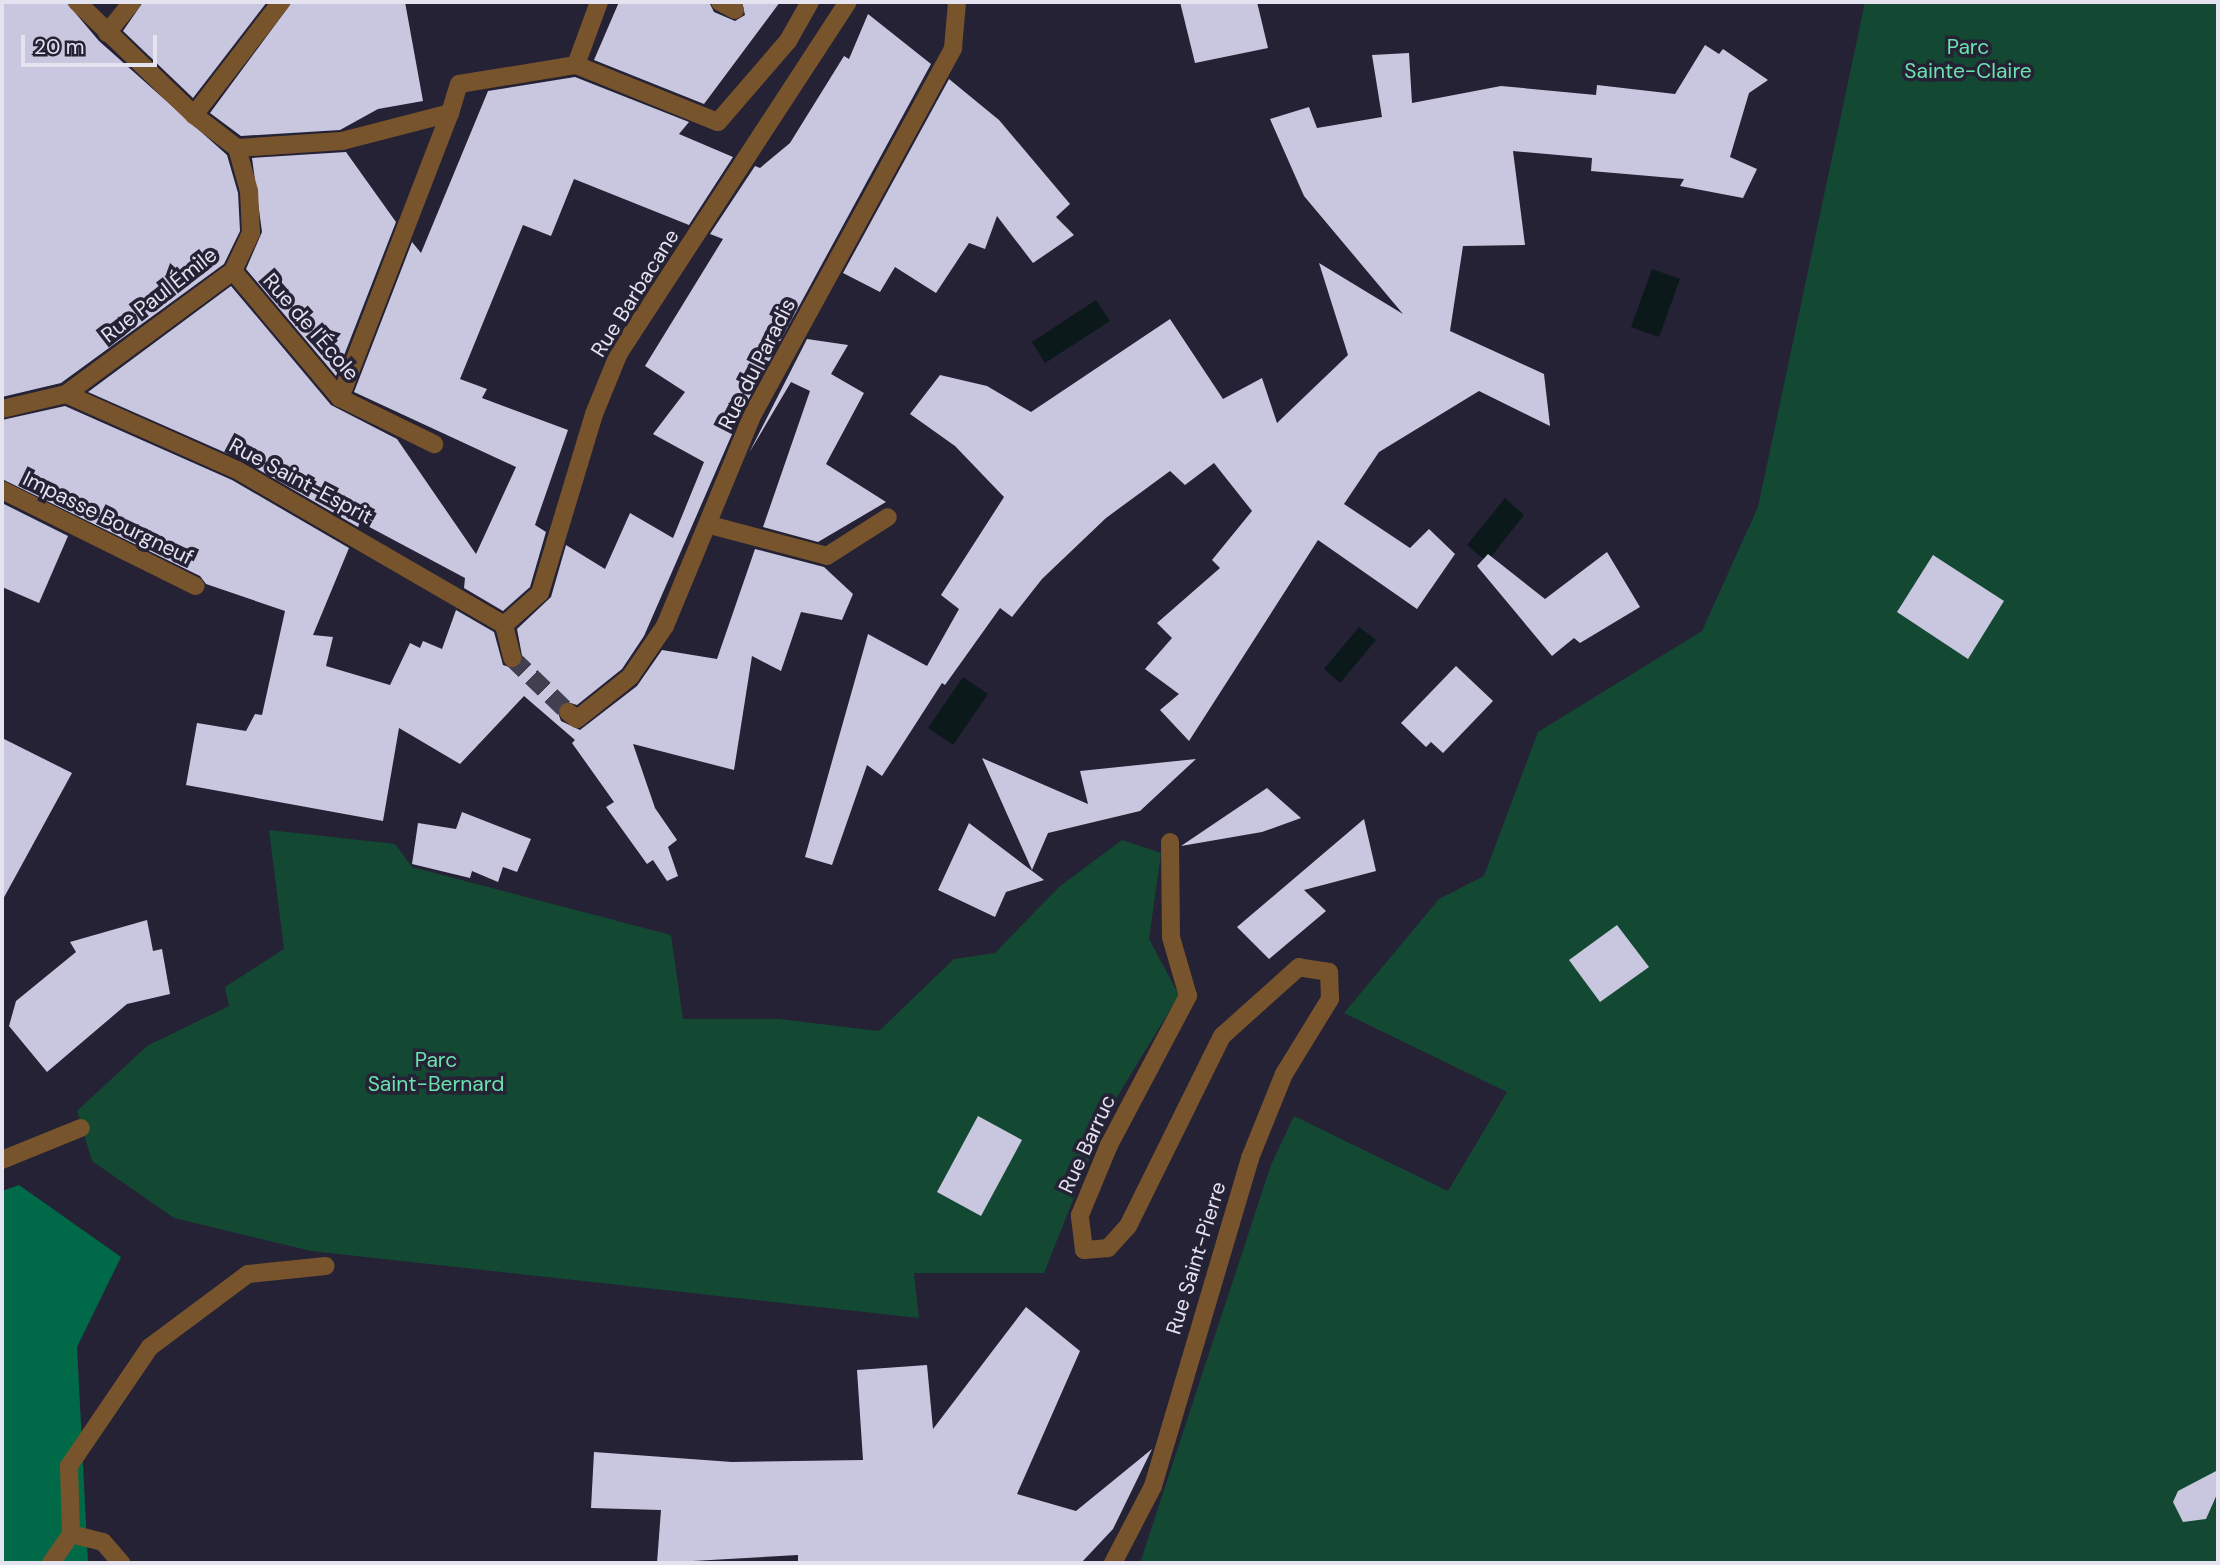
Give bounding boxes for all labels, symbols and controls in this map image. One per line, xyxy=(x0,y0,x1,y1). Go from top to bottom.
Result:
scale bar xyxy=(24,21,161,65)
text: 20 m xyxy=(34,33,85,61)
park label: Parc Sainte-Claire xyxy=(1904,34,2032,84)
street label: Rue Barbacane xyxy=(586,224,684,362)
street label: Rue Paul Émile xyxy=(96,242,222,348)
street label: Rue de l'École xyxy=(258,268,364,386)
street label: Rue du Paradis xyxy=(713,294,801,434)
street label: Rue Saint-Esprit xyxy=(225,433,377,529)
street label: Impasse Bourgneuf xyxy=(19,466,197,570)
park label: Parc Saint-Bernard xyxy=(368,1047,504,1097)
street label: Rue Barruc xyxy=(1053,1091,1121,1197)
street label: Rue Saint-Pierre xyxy=(1161,1179,1231,1337)

